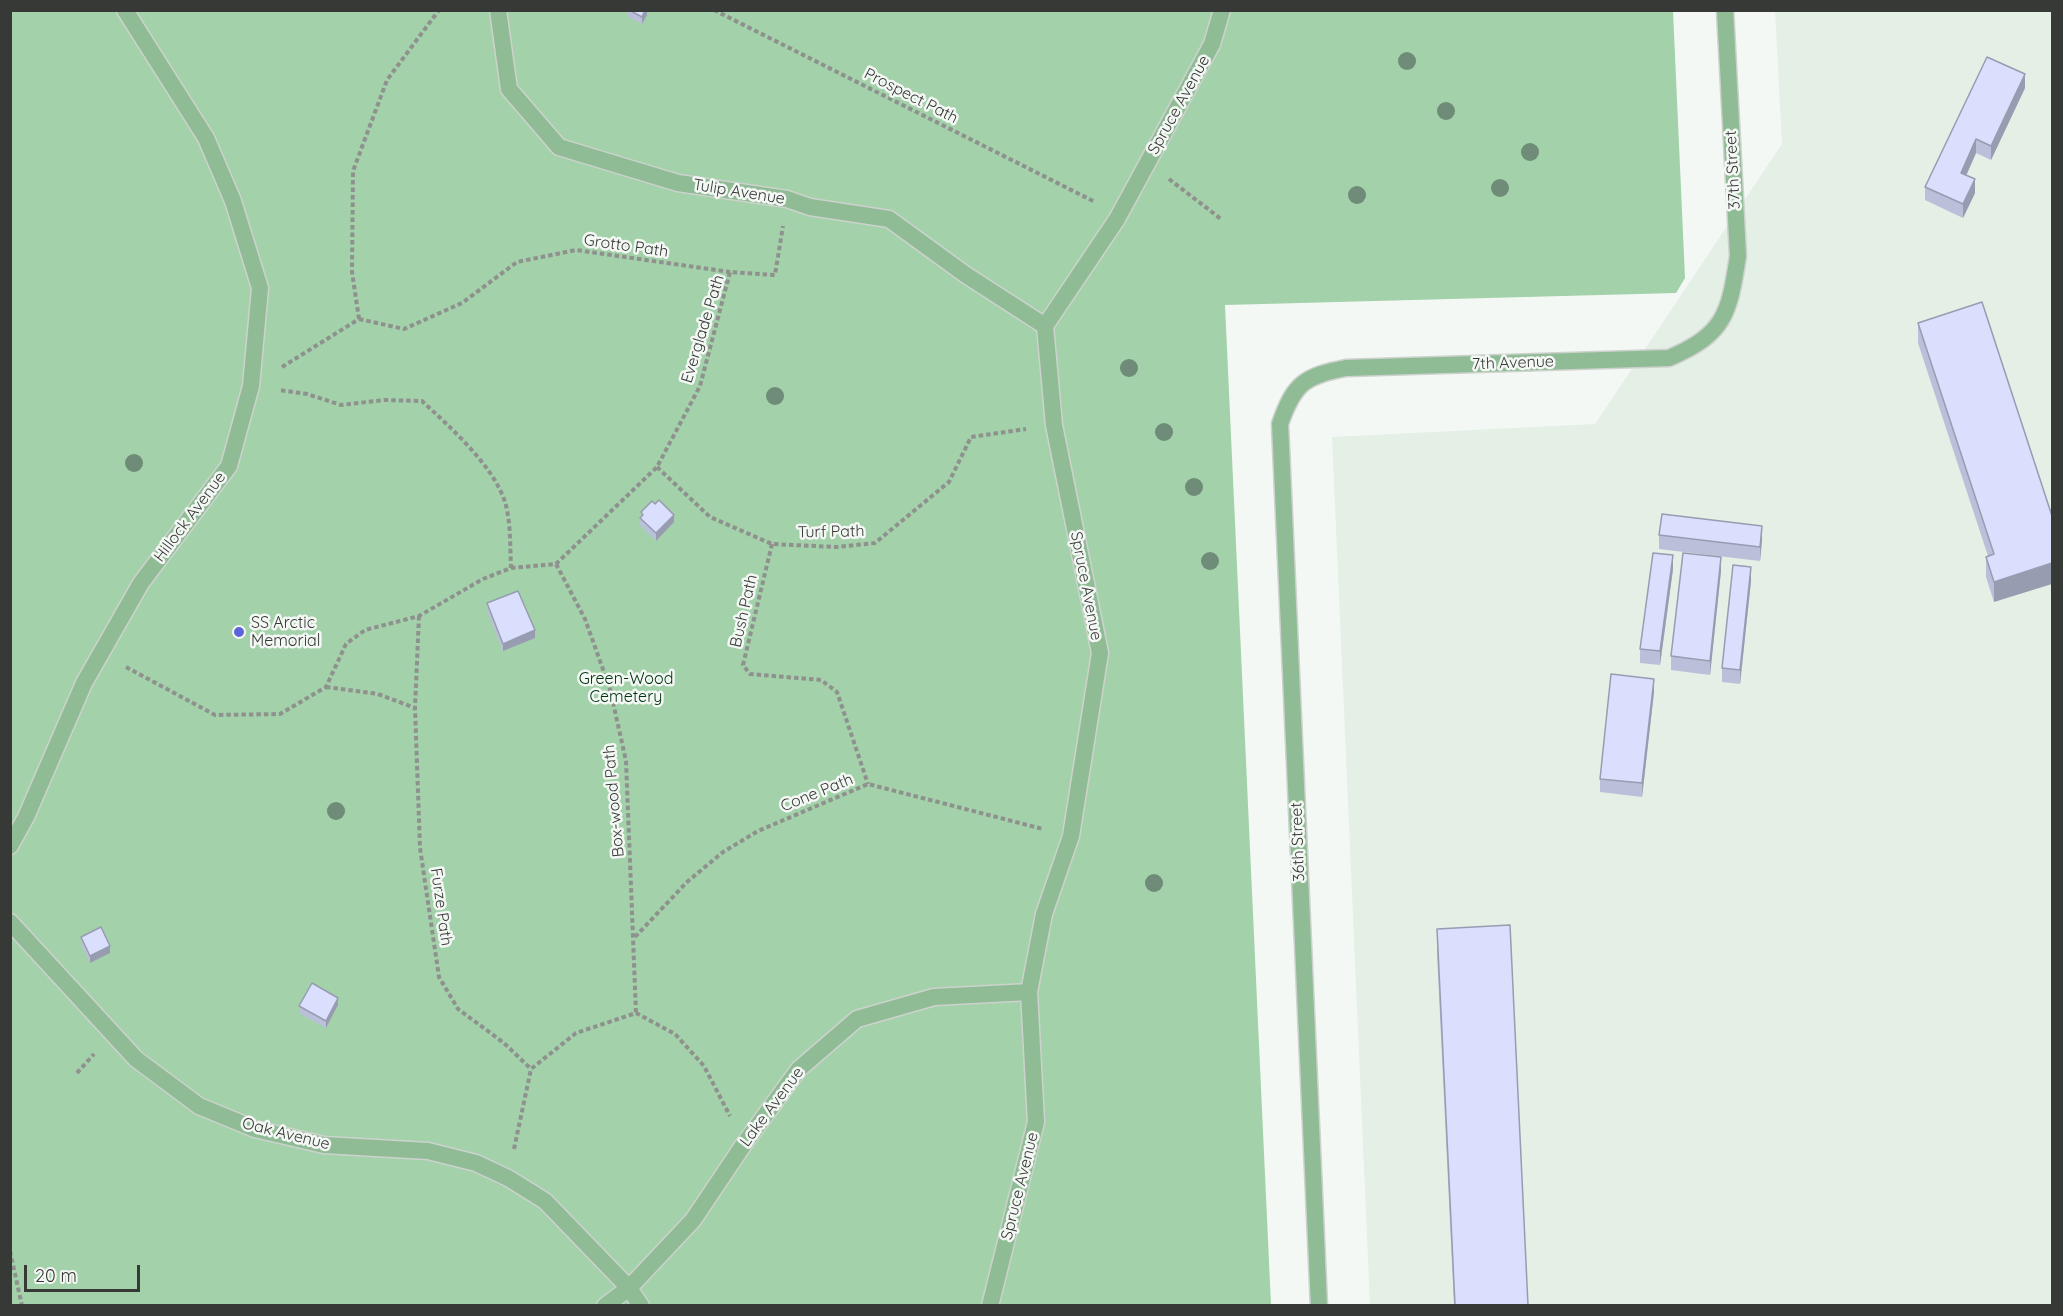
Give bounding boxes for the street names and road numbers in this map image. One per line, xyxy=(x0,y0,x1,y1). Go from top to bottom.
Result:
street label: Spruce Avenue xyxy=(1144,52,1214,158)
street label: Prospect Path xyxy=(861,64,961,128)
street label: 37th Street xyxy=(1721,130,1745,210)
street label: Tulip Avenue xyxy=(692,175,786,209)
street label: Grotto Path xyxy=(583,231,669,261)
street label: Everglade Path xyxy=(677,272,729,386)
street label: 7th Avenue xyxy=(1472,352,1554,374)
street label: Hillock Avenue xyxy=(150,468,230,566)
street label: Turf Path xyxy=(797,522,865,542)
street label: Spruce Avenue xyxy=(1066,530,1106,642)
street label: Bush Path xyxy=(726,573,762,649)
street label: Box-wood Path xyxy=(600,744,628,858)
street label: Cone Path xyxy=(778,770,856,816)
street label: 36th Street xyxy=(1287,802,1309,882)
street label: Furze Path xyxy=(426,867,456,947)
street label: Lake Avenue xyxy=(736,1063,808,1151)
street label: Oak Avenue xyxy=(240,1114,332,1154)
street label: Spruce Avenue xyxy=(997,1130,1043,1242)

